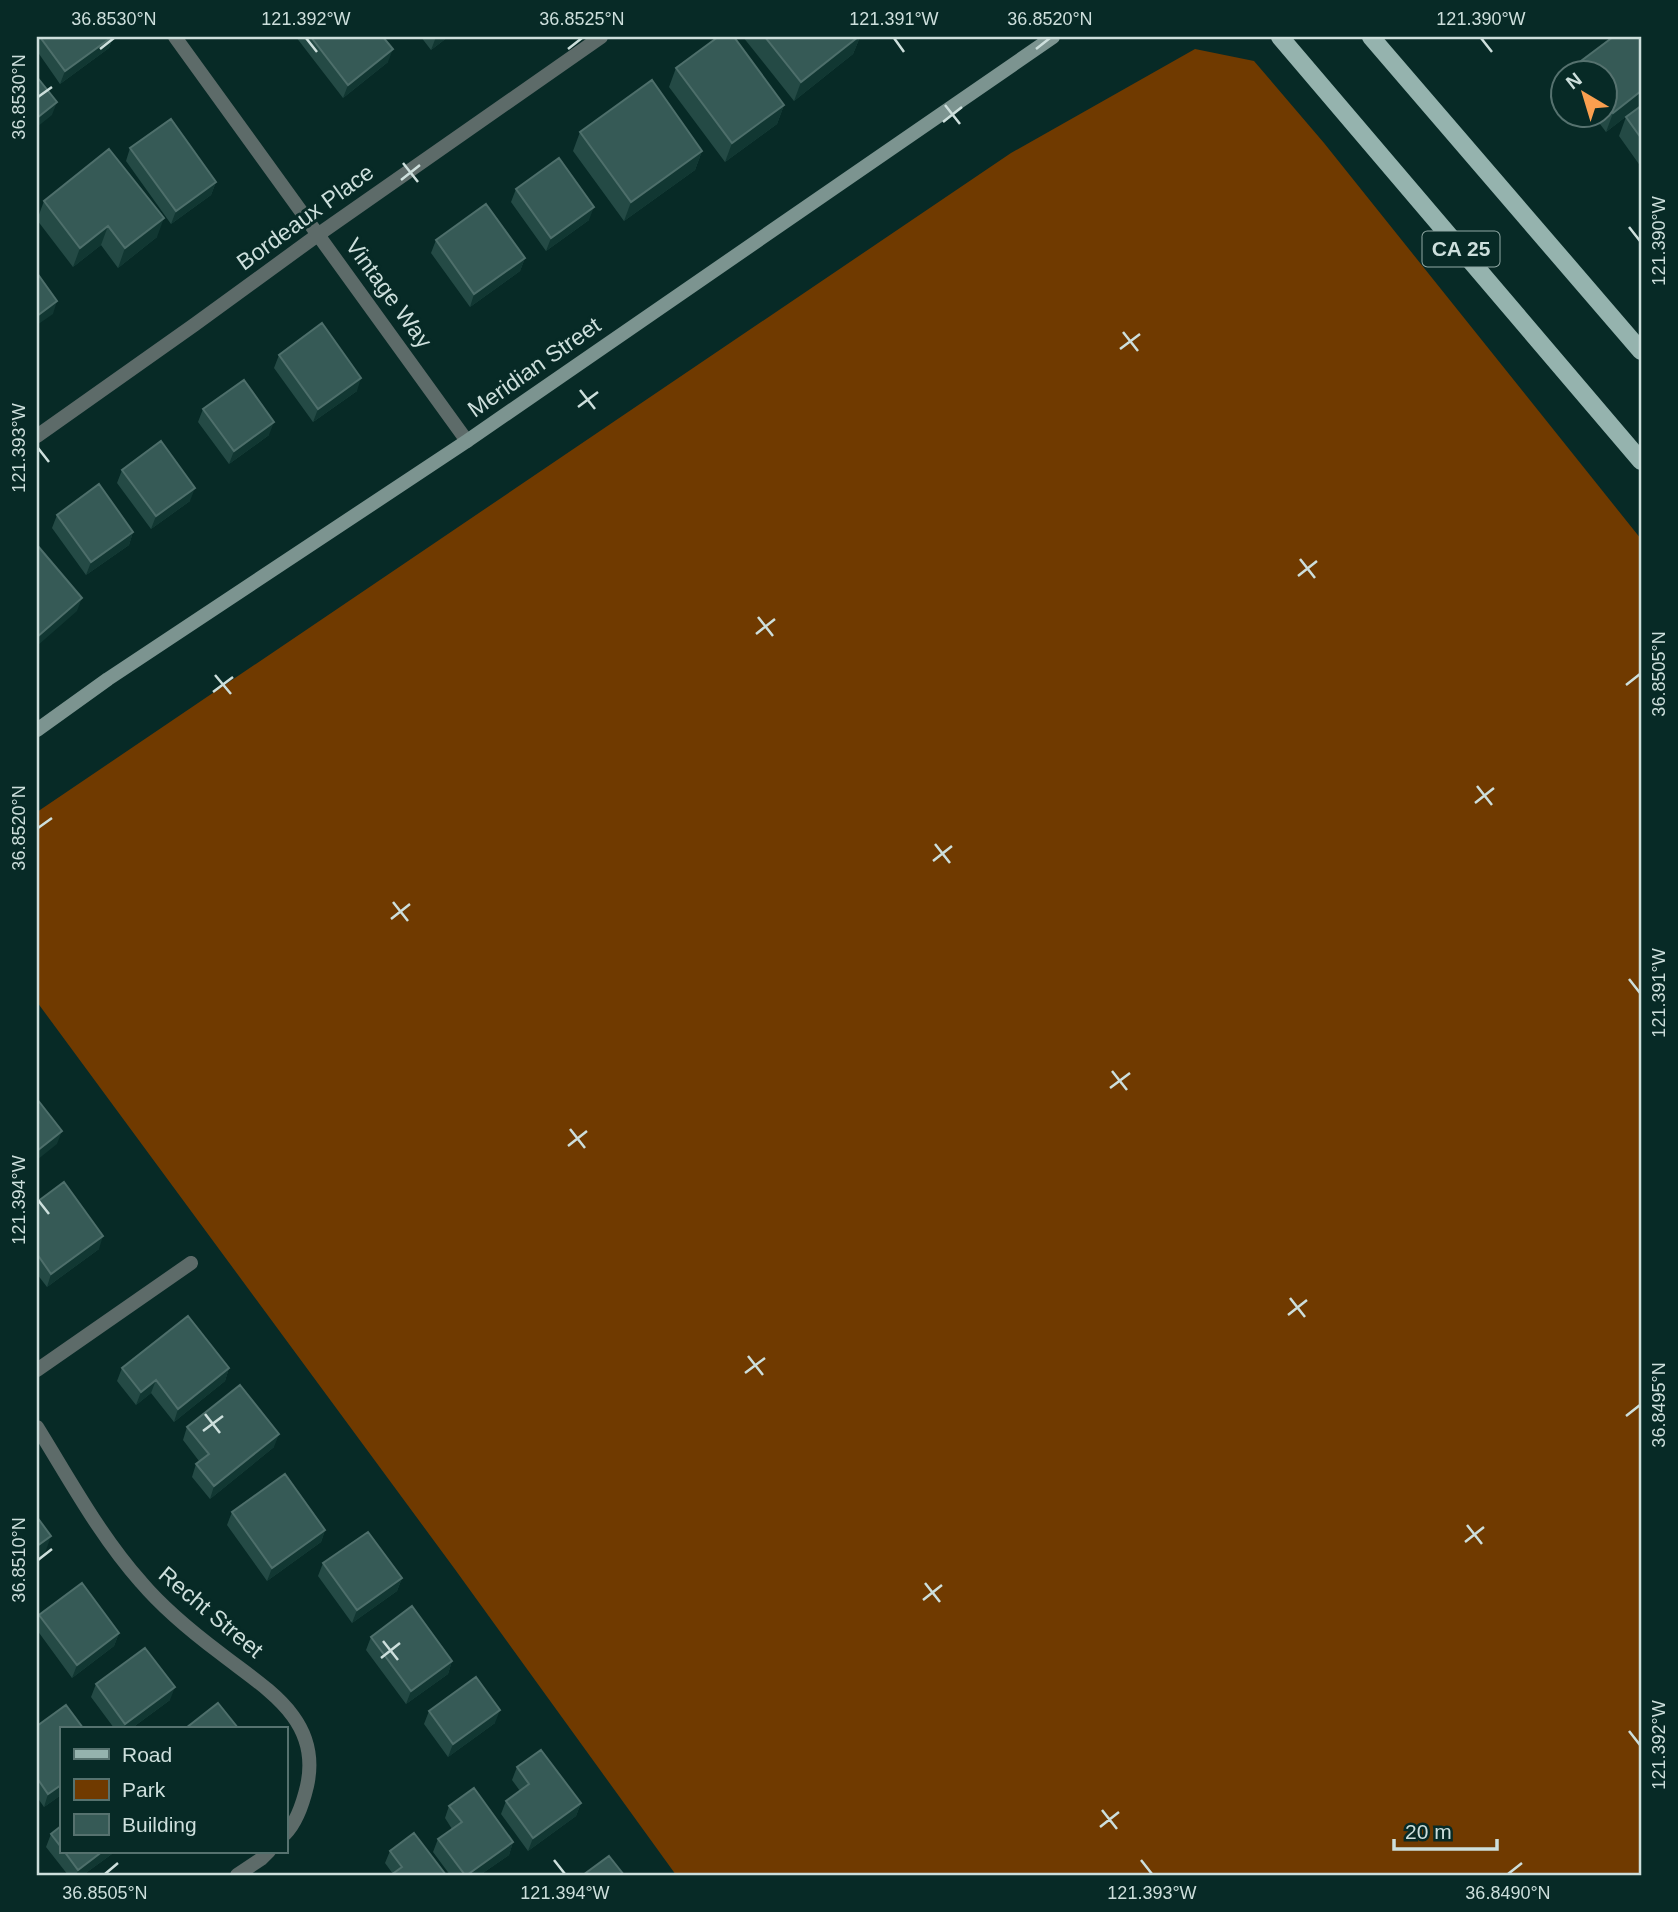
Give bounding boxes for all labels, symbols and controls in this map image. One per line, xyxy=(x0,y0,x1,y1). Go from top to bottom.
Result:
text: 36.8530°N xyxy=(71,9,157,29)
text: 121.392°W xyxy=(261,9,351,29)
text: 36.8525°N xyxy=(539,9,625,29)
text: 121.391°W xyxy=(849,9,939,29)
text: 36.8520°N xyxy=(1007,9,1093,29)
text: 121.390°W xyxy=(1436,9,1526,29)
text: 36.8530°N xyxy=(9,54,29,140)
north arrow xyxy=(1548,60,1618,130)
text: N xyxy=(1562,68,1586,93)
street label: Bordeaux Place xyxy=(232,159,378,275)
text: 121.390°W xyxy=(1649,196,1669,286)
road number: CA 25 xyxy=(1422,232,1500,266)
street label: Vintage Way xyxy=(341,233,438,353)
street label: Meridian Street xyxy=(463,311,606,422)
text: 121.393°W xyxy=(9,403,29,493)
text: 36.8505°N xyxy=(1649,631,1669,717)
text: 36.8520°N xyxy=(9,785,29,871)
text: 121.391°W xyxy=(1649,948,1669,1038)
text: 121.394°W xyxy=(9,1155,29,1245)
text: 36.8495°N xyxy=(1649,1362,1669,1448)
text: 36.8510°N xyxy=(9,1517,29,1603)
street label: Recht Street xyxy=(154,1561,269,1663)
text: 121.392°W xyxy=(1649,1700,1669,1790)
legend xyxy=(60,1727,287,1853)
text: Road xyxy=(122,1743,172,1766)
text: Park xyxy=(122,1778,166,1801)
scale bar xyxy=(1394,1807,1498,1851)
text: Building xyxy=(122,1813,197,1836)
text: 20 m xyxy=(1405,1820,1452,1843)
text: 36.8505°N xyxy=(62,1883,148,1903)
text: 121.394°W xyxy=(520,1883,610,1903)
text: 121.393°W xyxy=(1107,1883,1197,1903)
text: 36.8490°N xyxy=(1465,1883,1551,1903)

